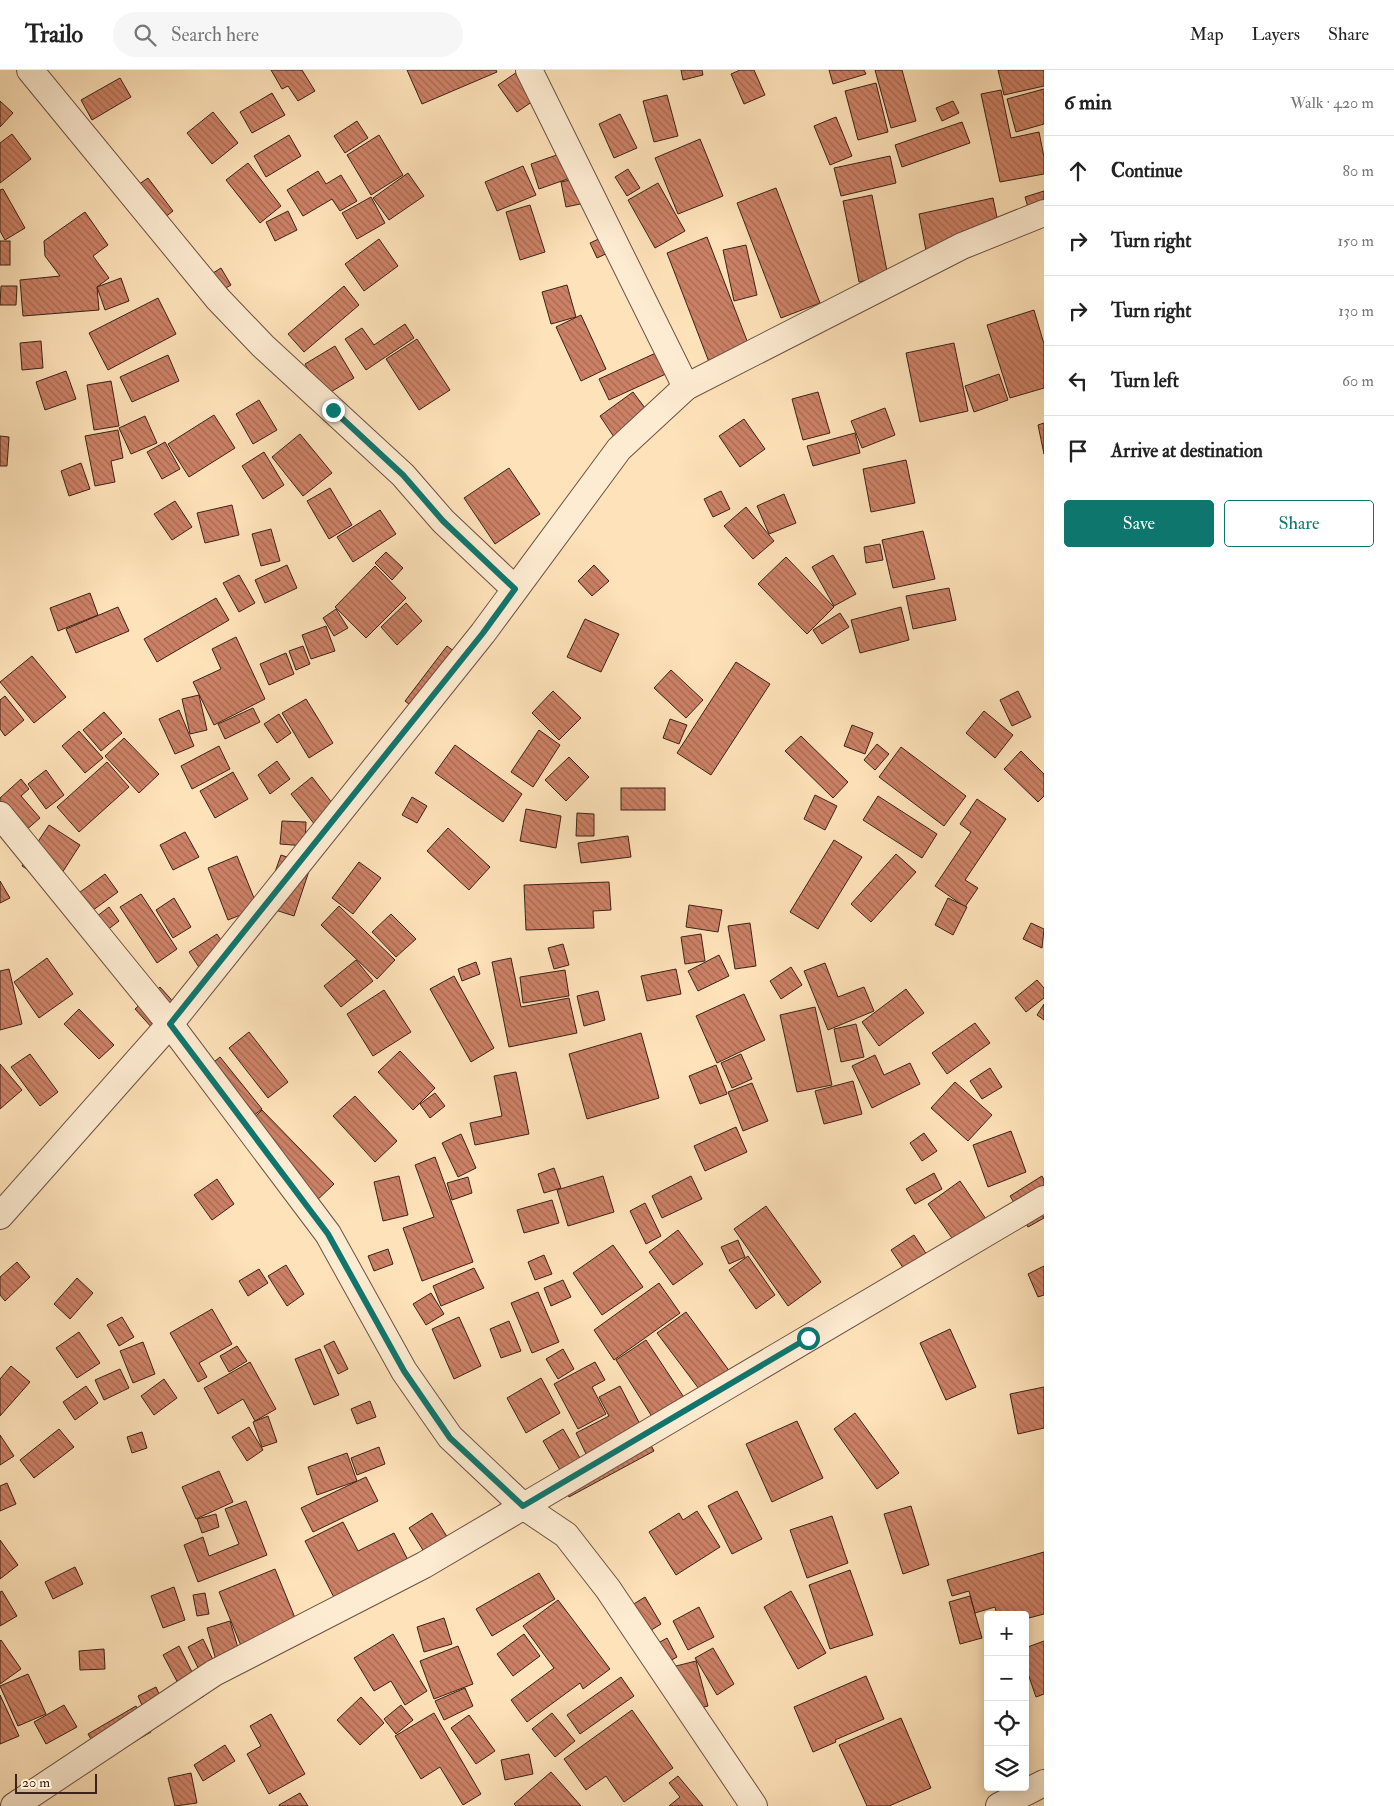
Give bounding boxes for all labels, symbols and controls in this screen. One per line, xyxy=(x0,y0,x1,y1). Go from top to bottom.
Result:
search box xyxy=(113,12,463,57)
text: Trailo xyxy=(25,19,83,50)
icon: search xyxy=(131,21,159,49)
text: Search here xyxy=(171,23,259,47)
text: Map xyxy=(1190,23,1224,46)
text: Layers xyxy=(1252,23,1300,46)
text: Share xyxy=(1328,23,1369,46)
text: 6 min xyxy=(1064,89,1112,116)
text: Walk · 420 m xyxy=(1290,93,1374,113)
icon: ahead xyxy=(1064,157,1092,185)
text: Continue xyxy=(1111,159,1182,183)
text: 80 m xyxy=(1343,161,1374,181)
icon: right xyxy=(1064,227,1092,255)
text: Turn right xyxy=(1111,229,1191,253)
text: 150 m xyxy=(1337,231,1374,251)
icon: right xyxy=(1064,297,1092,325)
text: Turn right xyxy=(1111,299,1191,323)
text: 130 m xyxy=(1338,301,1374,321)
icon: left xyxy=(1064,367,1092,395)
text: Turn left xyxy=(1111,369,1179,393)
text: 60 m xyxy=(1342,371,1374,391)
route end xyxy=(322,399,345,422)
icon: arrive xyxy=(1064,437,1092,465)
text: Arrive at destination xyxy=(1111,439,1263,463)
button: Save xyxy=(1064,500,1214,547)
button: Share xyxy=(1224,500,1374,547)
route start xyxy=(797,1327,820,1350)
map controls xyxy=(984,1611,1029,1791)
button: + xyxy=(984,1611,1029,1656)
button: − xyxy=(984,1656,1029,1701)
button: locate xyxy=(984,1701,1029,1746)
button: layers xyxy=(984,1746,1029,1791)
scale bar xyxy=(15,1771,98,1794)
text: 20 m xyxy=(22,1774,50,1791)

